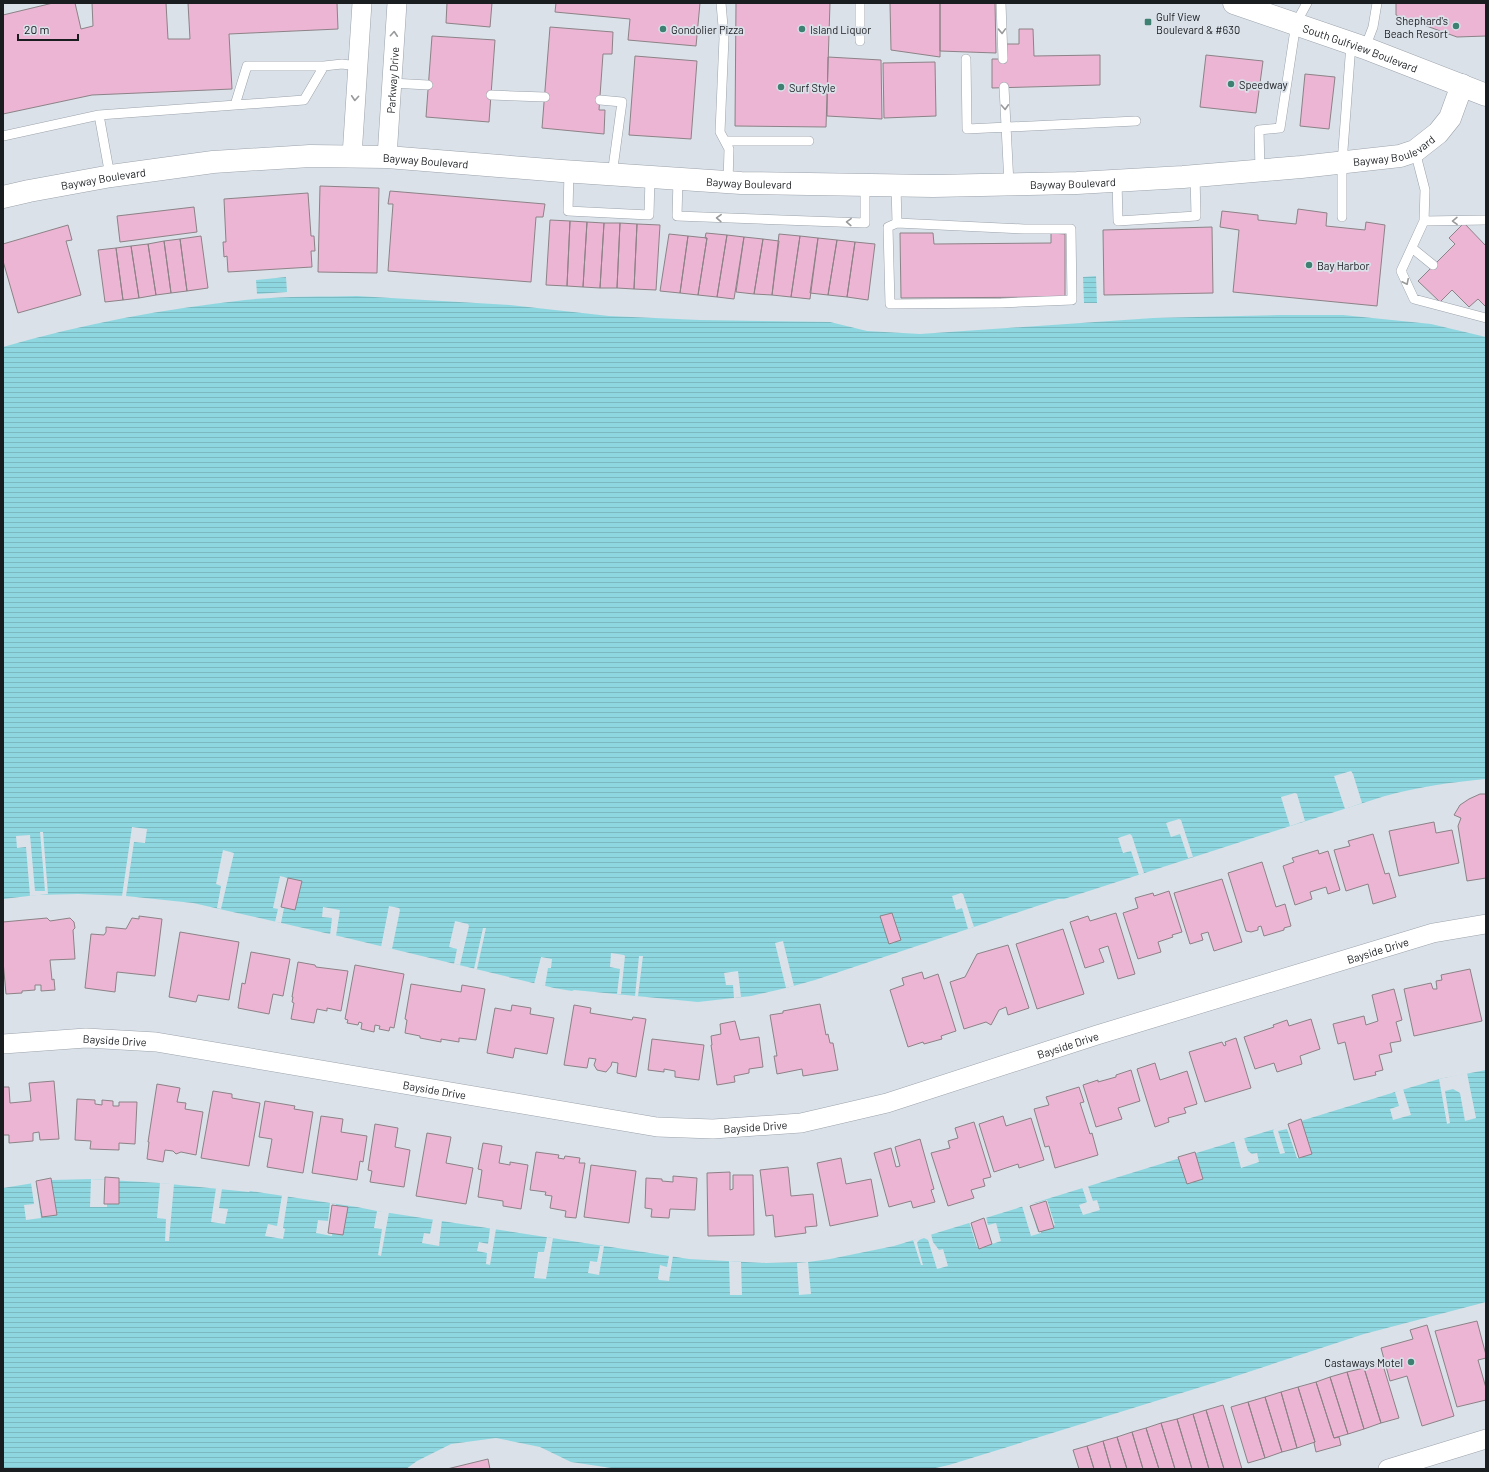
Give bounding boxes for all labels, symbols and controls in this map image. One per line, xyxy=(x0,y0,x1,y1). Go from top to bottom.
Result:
place label: Gulf View Boulevard & #630 xyxy=(1156,10,1240,36)
place label: Shephard's Beach Resort xyxy=(1384,14,1448,40)
scale bar xyxy=(18,16,78,42)
marker: Gulf View Boulevard & #630 xyxy=(1143,17,1153,27)
street label: South Gulfview Boulevard xyxy=(1301,21,1420,74)
marker: Shephard's Beach Resort xyxy=(1451,21,1461,31)
text: 20 m xyxy=(24,22,50,36)
place label: Gondolier Pizza xyxy=(671,23,744,36)
place label: Island Liquor xyxy=(810,23,871,36)
marker: Gondolier Pizza xyxy=(658,24,668,34)
marker: Island Liquor xyxy=(797,24,807,34)
one-way arrow xyxy=(998,28,1006,34)
one-way arrow xyxy=(390,31,399,37)
street label: Parkway Drive xyxy=(383,46,401,114)
place label: Speedway xyxy=(1239,78,1288,91)
marker: Speedway xyxy=(1226,79,1236,89)
place label: Surf Style xyxy=(789,81,836,94)
marker: Surf Style xyxy=(776,82,786,92)
one-way arrow xyxy=(351,95,360,101)
one-way arrow xyxy=(1001,104,1009,110)
street label: Bayway Boulevard xyxy=(1352,132,1437,168)
street label: Bayway Boulevard xyxy=(383,150,469,170)
street label: Bayway Boulevard xyxy=(60,165,146,192)
street label: Bayway Boulevard xyxy=(706,174,792,190)
street label: Bayway Boulevard xyxy=(1030,174,1116,190)
one-way arrow xyxy=(716,213,722,222)
one-way arrow xyxy=(1452,217,1458,225)
one-way arrow xyxy=(846,218,852,226)
place label: Bay Harbor xyxy=(1317,259,1369,272)
marker: Bay Harbor xyxy=(1304,260,1314,270)
one-way arrow xyxy=(1401,277,1409,285)
street label: Bayside Drive xyxy=(1345,934,1410,965)
street label: Bayside Drive xyxy=(1035,1028,1100,1061)
street label: Bayside Drive xyxy=(82,1031,147,1048)
street label: Bayside Drive xyxy=(402,1078,467,1101)
street label: Bayside Drive xyxy=(723,1117,788,1135)
place label: Castaways Motel xyxy=(1324,1356,1403,1369)
marker: Castaways Motel xyxy=(1406,1357,1416,1367)

